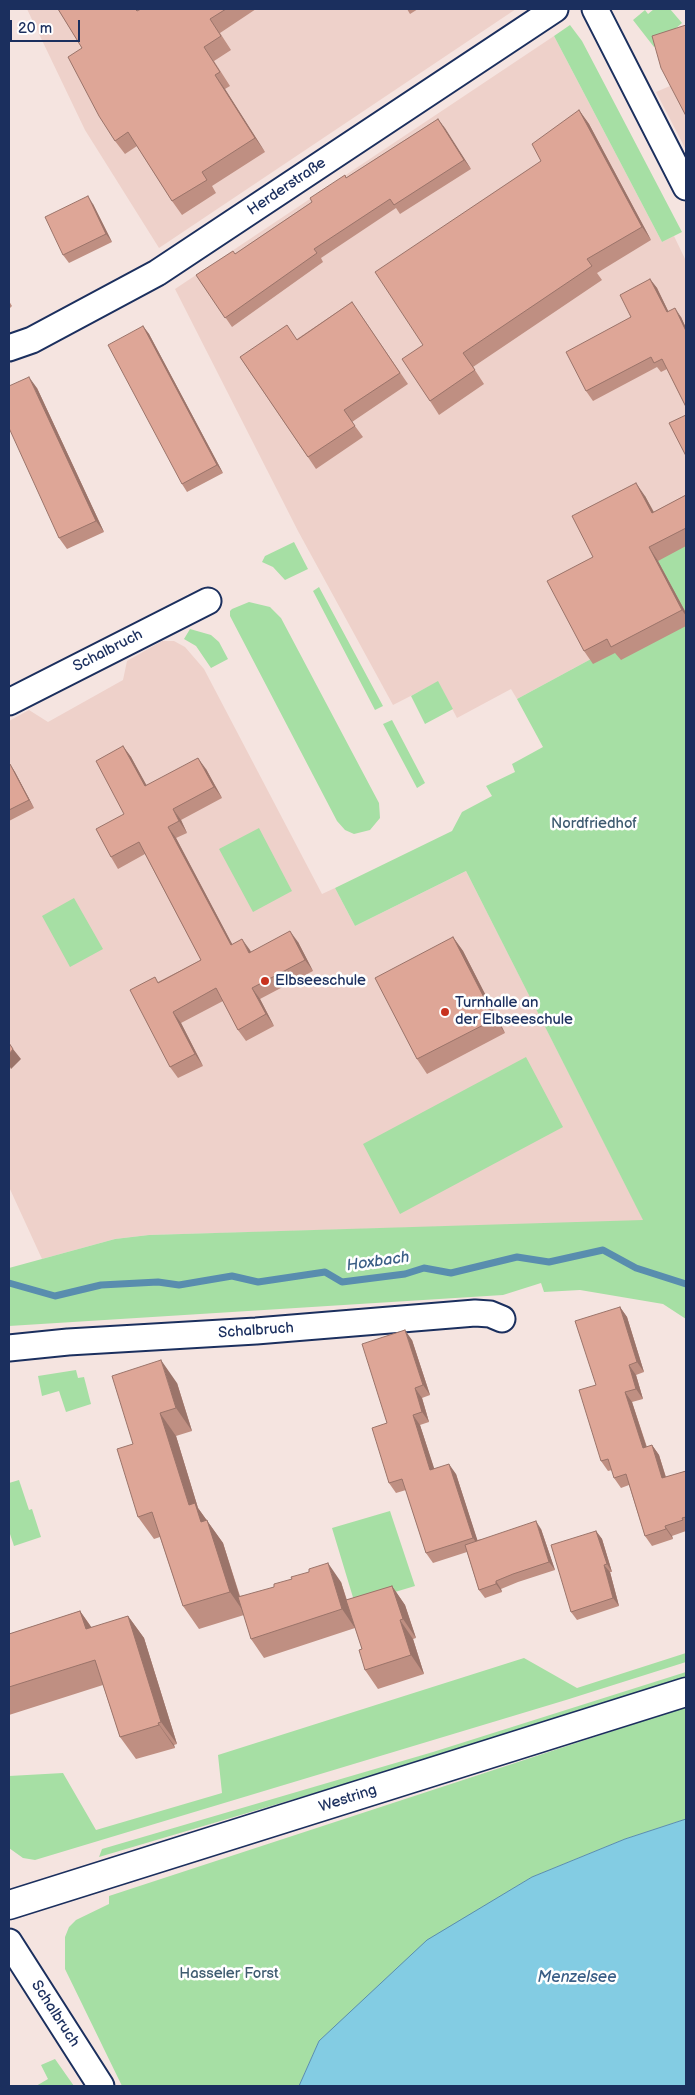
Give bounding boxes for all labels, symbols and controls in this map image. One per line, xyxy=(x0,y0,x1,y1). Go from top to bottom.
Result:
scale bar xyxy=(12,10,82,42)
text: 20 m xyxy=(18,19,52,38)
street label: Herderstraße xyxy=(244,154,330,220)
street label: Schalbruch xyxy=(70,626,146,676)
park label: Nordfriedhof xyxy=(551,815,637,833)
place label: Elbseeschule xyxy=(275,972,366,990)
marker: Elbseeschule xyxy=(259,975,271,987)
place label: Turnhalle an der Elbseeschule xyxy=(455,994,573,1029)
marker: Turnhalle an der Elbseeschule xyxy=(439,1006,451,1018)
water label: Hoxbach xyxy=(345,1248,411,1276)
street label: Schalbruch xyxy=(218,1319,294,1343)
street label: Westring xyxy=(317,1781,379,1817)
park label: Hasseler Forst xyxy=(179,1965,279,1983)
water label: Menzelsee xyxy=(538,1968,616,1988)
street label: Schalbruch xyxy=(27,1977,83,2051)

